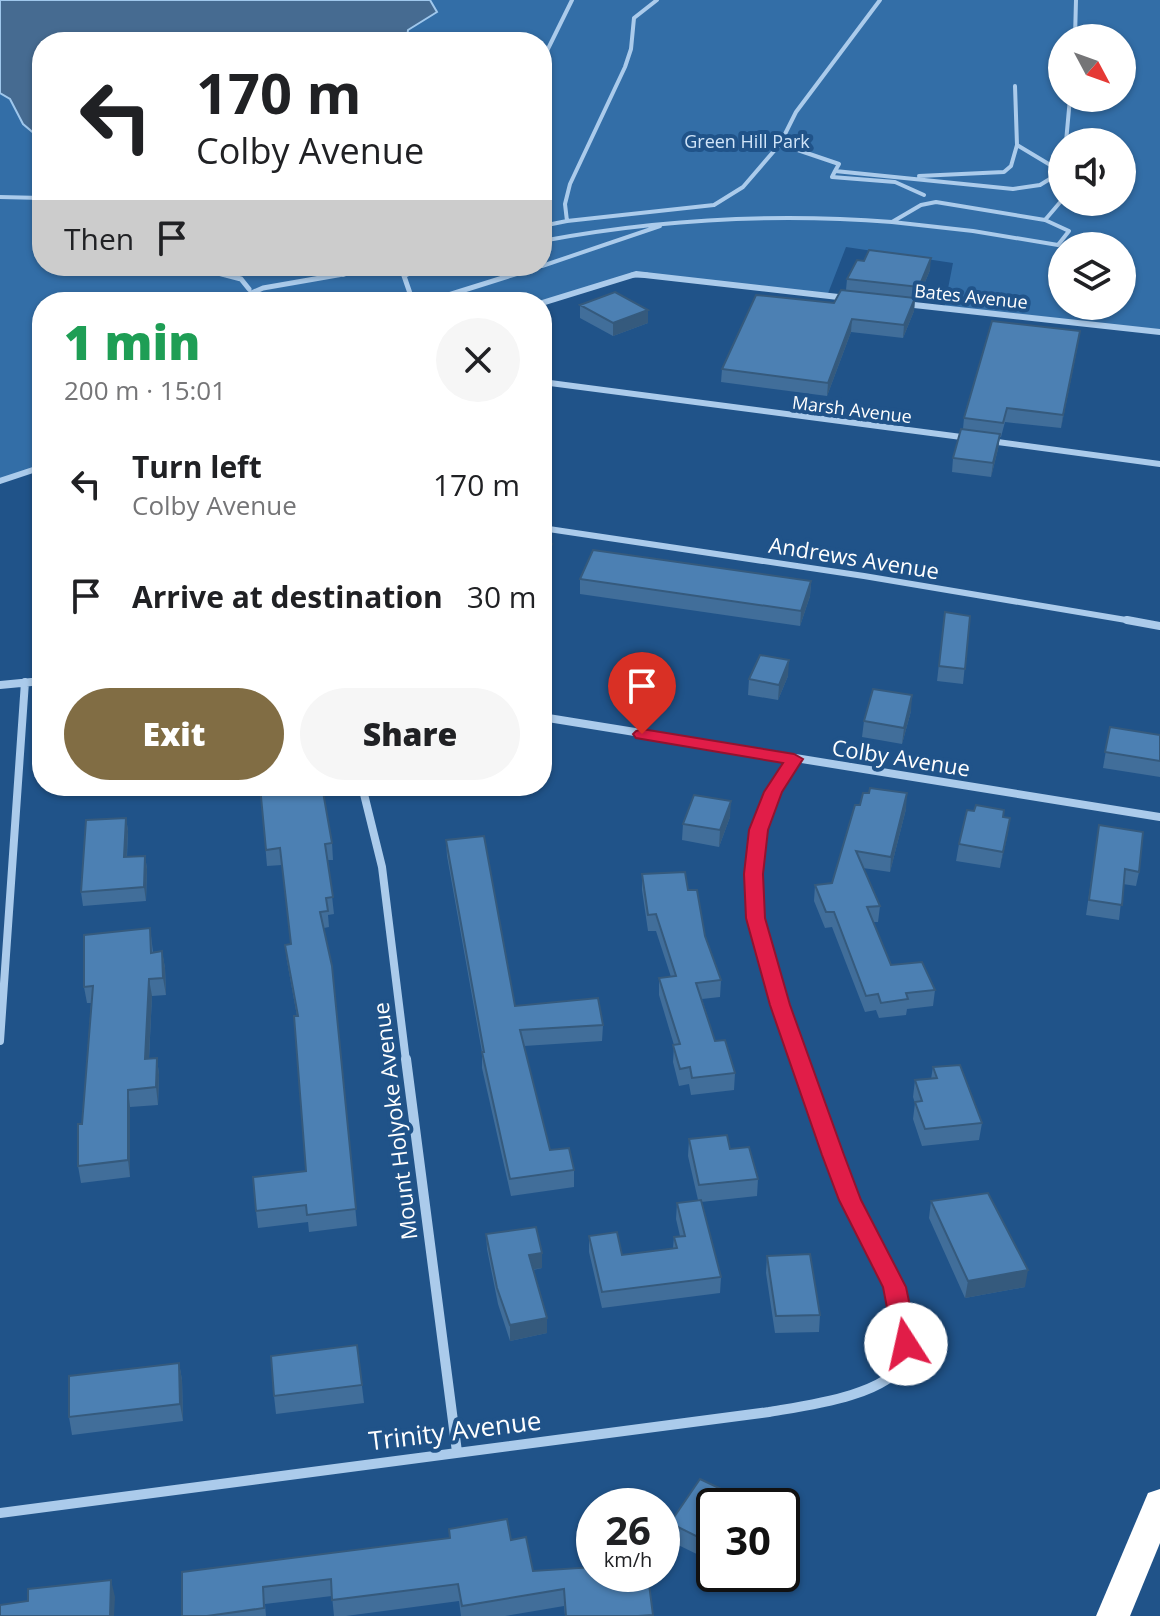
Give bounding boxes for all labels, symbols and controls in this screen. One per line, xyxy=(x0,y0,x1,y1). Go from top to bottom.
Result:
north arrow xyxy=(1048,24,1136,112)
map controls xyxy=(1048,24,1136,320)
text: 170 m xyxy=(196,54,362,130)
icon: left xyxy=(64,64,168,168)
text: Colby Avenue xyxy=(196,126,424,175)
button: sound xyxy=(1048,128,1136,216)
park label: Green Hill Park xyxy=(684,129,810,153)
icon: arrive xyxy=(150,216,194,260)
text: Then xyxy=(64,218,134,259)
button: layers xyxy=(1048,232,1136,320)
street label: Bates Avenue xyxy=(913,278,1029,314)
text: 1 min xyxy=(64,309,200,374)
button: close xyxy=(436,318,520,402)
text: 200 m · 15:01 xyxy=(64,372,226,408)
street label: Marsh Avenue xyxy=(791,390,913,428)
text: Turn left xyxy=(132,446,262,487)
icon: left xyxy=(64,462,108,506)
text: 170 m xyxy=(433,464,520,505)
text: Colby Avenue xyxy=(132,487,297,523)
street label: Andrews Avenue xyxy=(767,529,941,585)
icon: arrive xyxy=(64,574,108,618)
text: Arrive at destination xyxy=(132,576,443,617)
text: 30 m xyxy=(467,576,537,617)
pin xyxy=(608,652,676,734)
icon: arrive xyxy=(620,664,664,708)
button: Exit xyxy=(64,688,284,780)
button: Share xyxy=(300,688,520,780)
street label: Colby Avenue xyxy=(830,731,972,783)
street label: Mount Holyoke Avenue xyxy=(365,1001,423,1242)
position arrow xyxy=(864,1302,948,1386)
street label: Trinity Avenue xyxy=(367,1402,543,1458)
speed limit sign: 30 xyxy=(696,1488,800,1592)
text: 26 xyxy=(605,1502,651,1557)
text: km/h xyxy=(604,1546,652,1573)

